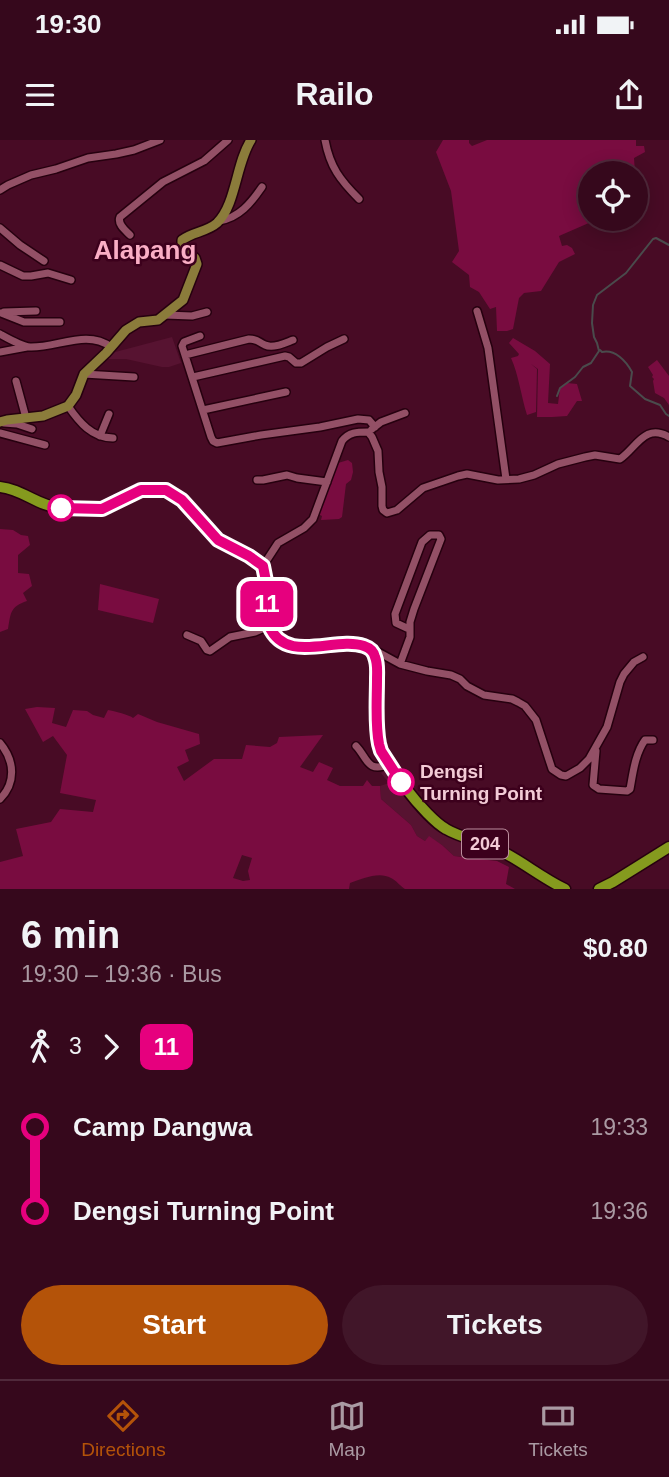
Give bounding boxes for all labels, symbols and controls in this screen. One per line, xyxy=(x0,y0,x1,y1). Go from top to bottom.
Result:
text: 19:30 xyxy=(35,9,102,39)
icon: menu xyxy=(21,76,59,114)
text: Railo xyxy=(295,76,374,112)
icon: share xyxy=(610,76,648,114)
map controls xyxy=(578,161,648,231)
button: locate xyxy=(578,161,648,231)
district label: Alapang xyxy=(94,235,196,265)
unlabelled marker xyxy=(48,495,74,521)
line badge: 11 xyxy=(236,581,298,627)
text: 11 xyxy=(254,590,280,617)
place label: Dengsi Turning Point xyxy=(420,761,543,804)
marker: Dengsi Turning Point xyxy=(388,769,414,795)
road number: 204 xyxy=(462,830,508,858)
text: 6 min xyxy=(21,914,120,956)
text: $0.80 xyxy=(583,933,648,963)
text: 19:30 – 19:36 · Bus xyxy=(21,961,222,987)
icon: walk xyxy=(21,1028,59,1066)
icon: forward xyxy=(92,1028,130,1066)
text: 3 xyxy=(69,1033,82,1059)
text: 11 xyxy=(154,1033,179,1060)
text: Camp Dangwa xyxy=(73,1112,252,1142)
text: 19:33 xyxy=(590,1114,648,1140)
text: Dengsi Turning Point xyxy=(73,1196,334,1226)
text: 19:36 xyxy=(590,1198,648,1224)
button: Start xyxy=(21,1285,328,1365)
button: Tickets xyxy=(342,1285,648,1365)
tab: Directions xyxy=(81,1397,166,1461)
tab: Map xyxy=(328,1397,366,1461)
tab: Tickets xyxy=(528,1397,588,1461)

